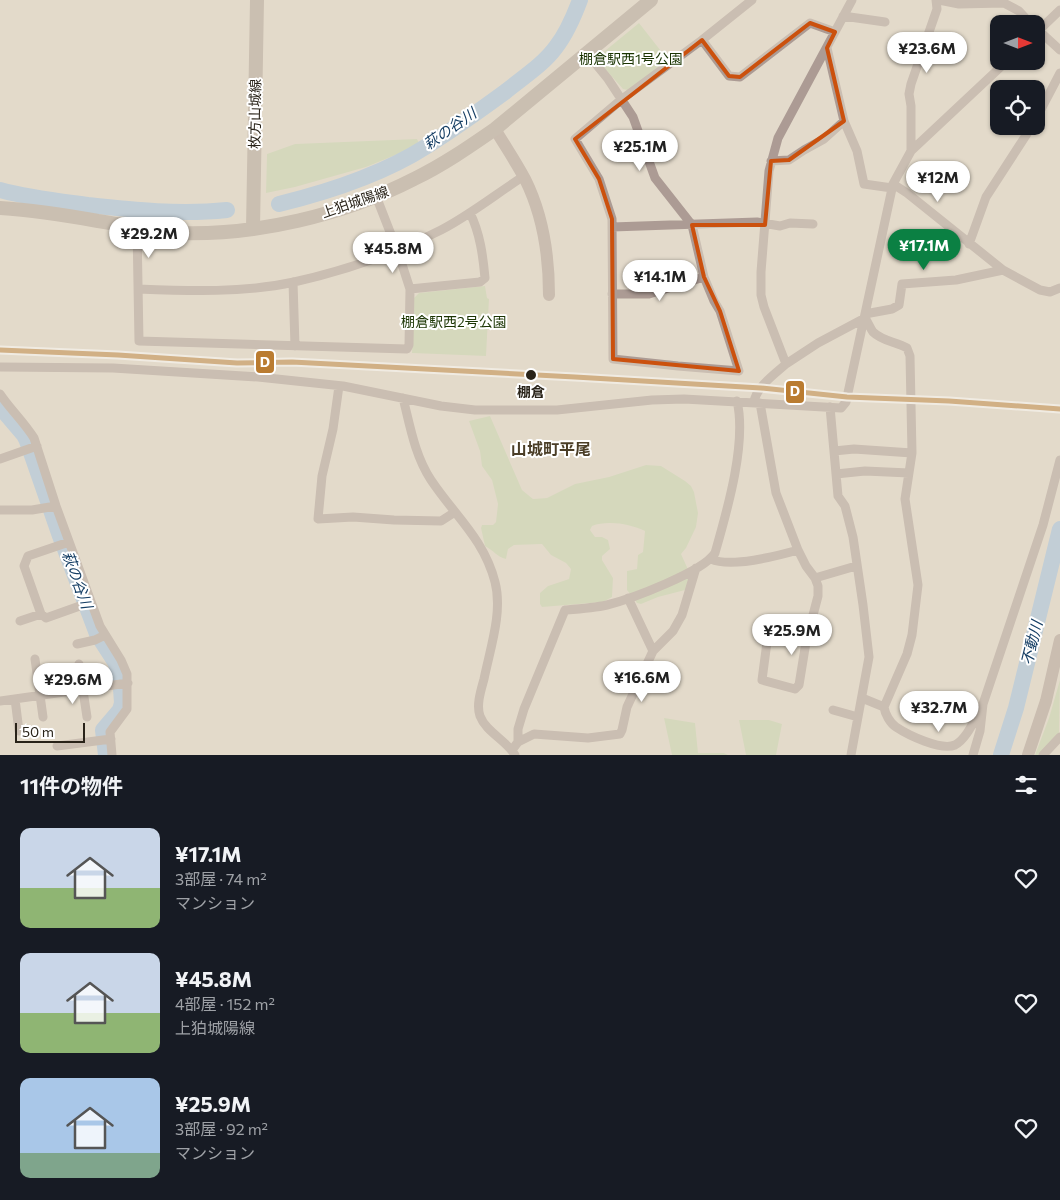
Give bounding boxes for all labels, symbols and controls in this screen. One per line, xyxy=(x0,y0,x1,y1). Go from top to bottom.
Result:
north arrow xyxy=(990,15,1045,70)
map controls xyxy=(990,15,1045,135)
pin: ¥23.6M xyxy=(886,32,968,74)
text: ¥23.6M xyxy=(898,38,956,57)
park label: 棚倉駅西1号公園 xyxy=(579,50,683,67)
street label: 枚方山城線 xyxy=(245,79,264,149)
button: locate xyxy=(990,80,1045,135)
water label: 萩の谷川 xyxy=(420,102,481,153)
pin: ¥25.1M xyxy=(599,130,681,172)
text: ¥25.1M xyxy=(613,136,667,155)
pin: ¥12M xyxy=(908,160,968,203)
text: ¥12M xyxy=(917,167,959,186)
street label: 上狛城陽線 xyxy=(319,182,391,221)
pin: ¥29.2M xyxy=(108,216,190,259)
text: ¥29.2M xyxy=(120,223,178,242)
pin: ¥17.1M xyxy=(883,228,965,271)
pin: ¥45.8M xyxy=(352,232,434,274)
text: ¥17.1M xyxy=(899,235,949,254)
text: ¥45.8M xyxy=(364,238,422,257)
pin: ¥14.1M xyxy=(619,260,701,302)
text: ¥14.1M xyxy=(634,266,686,285)
park label: 棚倉駅西2号公園 xyxy=(401,313,507,330)
line badge: D xyxy=(255,350,275,374)
text: D xyxy=(260,353,270,370)
marker: 棚倉 xyxy=(524,368,538,382)
line badge: D xyxy=(785,380,805,404)
text: D xyxy=(790,382,800,399)
place label: 棚倉 xyxy=(517,383,545,400)
district label: 山城町平尾 xyxy=(511,439,591,458)
water label: 萩の谷川 xyxy=(59,548,97,613)
pin: ¥25.9M xyxy=(751,614,833,656)
water label: 不動川 xyxy=(1017,617,1046,667)
text: ¥25.9M xyxy=(763,620,821,639)
pin: ¥16.6M xyxy=(601,660,683,703)
pin: ¥29.6M xyxy=(32,662,114,705)
text: ¥16.6M xyxy=(614,667,670,686)
text: ¥29.6M xyxy=(44,669,102,688)
pin: ¥32.7M xyxy=(898,690,980,733)
text: ¥32.7M xyxy=(911,697,967,716)
scale bar xyxy=(15,720,85,743)
text: 50 m xyxy=(22,723,54,740)
icon: filters xyxy=(1012,771,1040,799)
text: 11件の物件 xyxy=(20,773,123,798)
text: ¥17.1M xyxy=(175,841,242,866)
icon: home xyxy=(60,848,120,908)
icon: heart xyxy=(1012,864,1040,892)
text: 3部屋 · 74 m² xyxy=(175,869,267,888)
text: マンション xyxy=(175,893,255,912)
text: ¥45.8M xyxy=(175,966,252,991)
icon: home xyxy=(60,973,120,1033)
icon: heart xyxy=(1012,989,1040,1017)
text: 4部屋 · 152 m² xyxy=(175,994,275,1013)
text: 上狛城陽線 xyxy=(175,1018,255,1037)
text: ¥25.9M xyxy=(175,1091,251,1116)
icon: home xyxy=(60,1098,120,1158)
icon: heart xyxy=(1012,1114,1040,1142)
text: 3部屋 · 92 m² xyxy=(175,1119,268,1138)
text: マンション xyxy=(175,1143,255,1162)

